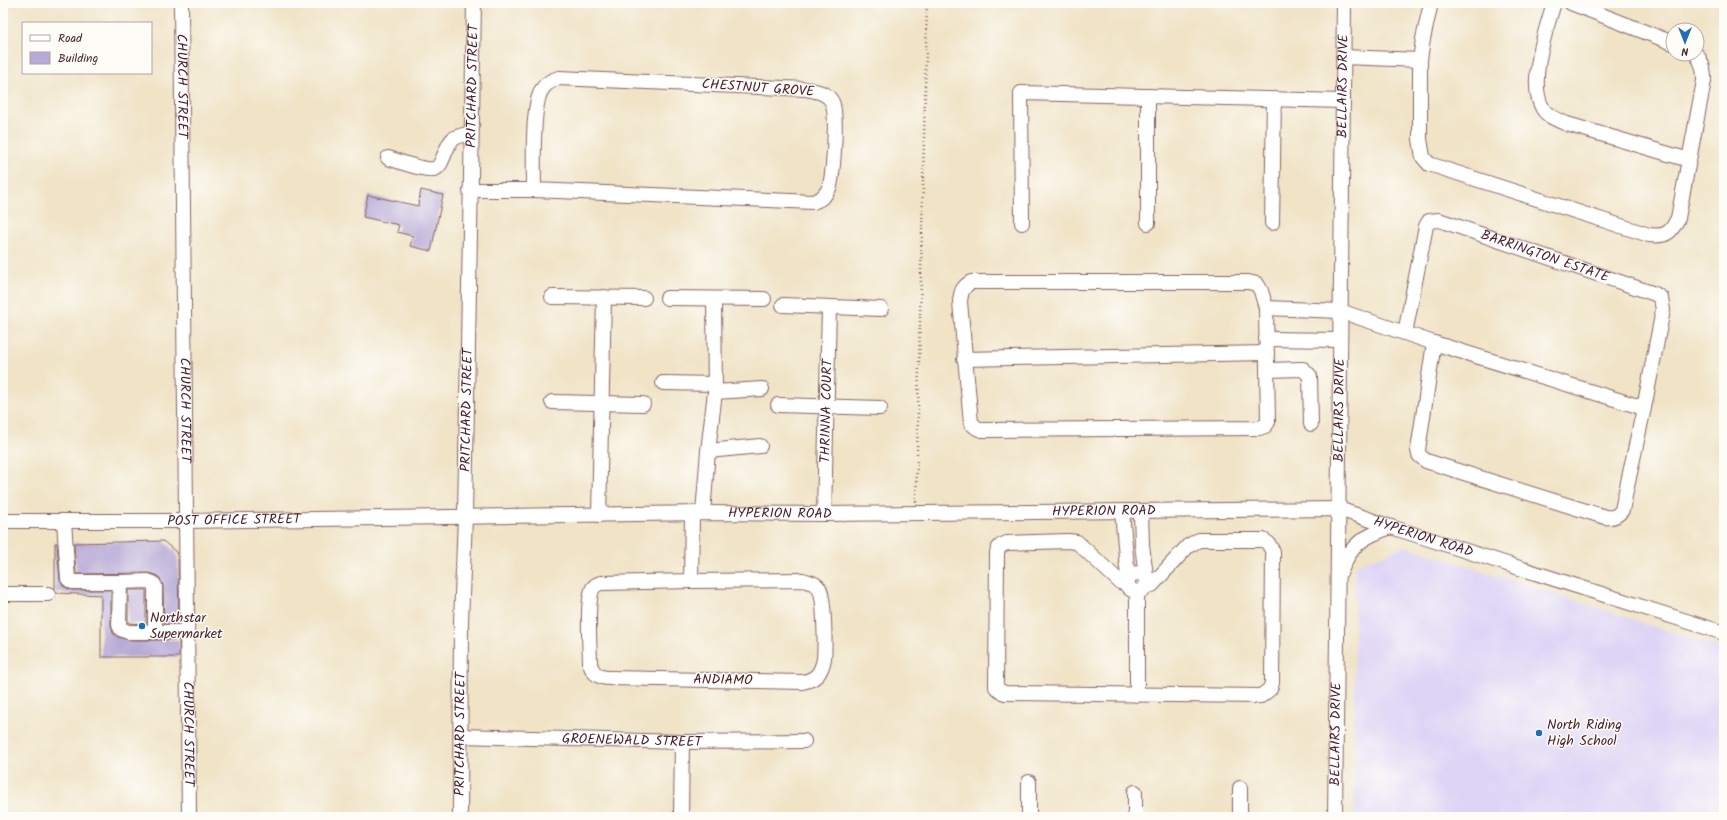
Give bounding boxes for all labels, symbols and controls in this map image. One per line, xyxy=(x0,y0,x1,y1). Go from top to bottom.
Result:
legend xyxy=(22,22,152,74)
north arrow xyxy=(1665,22,1705,62)
street label: PRITCHARD STREET xyxy=(460,23,485,148)
text: Road xyxy=(58,29,83,48)
street label: CHURCH STREET xyxy=(170,33,193,140)
street label: BELLAIRS DRIVE xyxy=(1332,33,1355,138)
text: N xyxy=(1681,42,1688,60)
text: Building xyxy=(58,49,98,68)
street label: CHESTNUT GROVE xyxy=(701,73,816,103)
street label: BARRINGTON ESTATE xyxy=(1478,224,1613,289)
street label: PRITCHARD STREET xyxy=(455,347,479,472)
street label: CHURCH STREET xyxy=(173,357,197,464)
street label: THRINNA COURT xyxy=(814,357,839,463)
street label: BELLAIRS DRIVE xyxy=(1328,357,1351,462)
street label: HYPERION ROAD xyxy=(1052,500,1156,523)
street label: HYPERION ROAD xyxy=(728,502,832,525)
street label: POST OFFICE STREET xyxy=(167,508,302,532)
street label: HYPERION ROAD xyxy=(1370,511,1476,564)
place label: Northstar Supermarket xyxy=(150,607,223,645)
marker: Northstar Supermarket xyxy=(137,621,147,631)
street label: ANDIAMO xyxy=(693,668,753,692)
street label: PRITCHARD STREET xyxy=(449,671,472,796)
street label: CHURCH STREET xyxy=(177,681,200,788)
street label: BELLAIRS DRIVE xyxy=(1324,681,1347,786)
place label: North Riding High School xyxy=(1547,714,1622,752)
street label: GROENEWALD STREET xyxy=(562,728,704,753)
marker: North Riding High School xyxy=(1534,728,1544,738)

